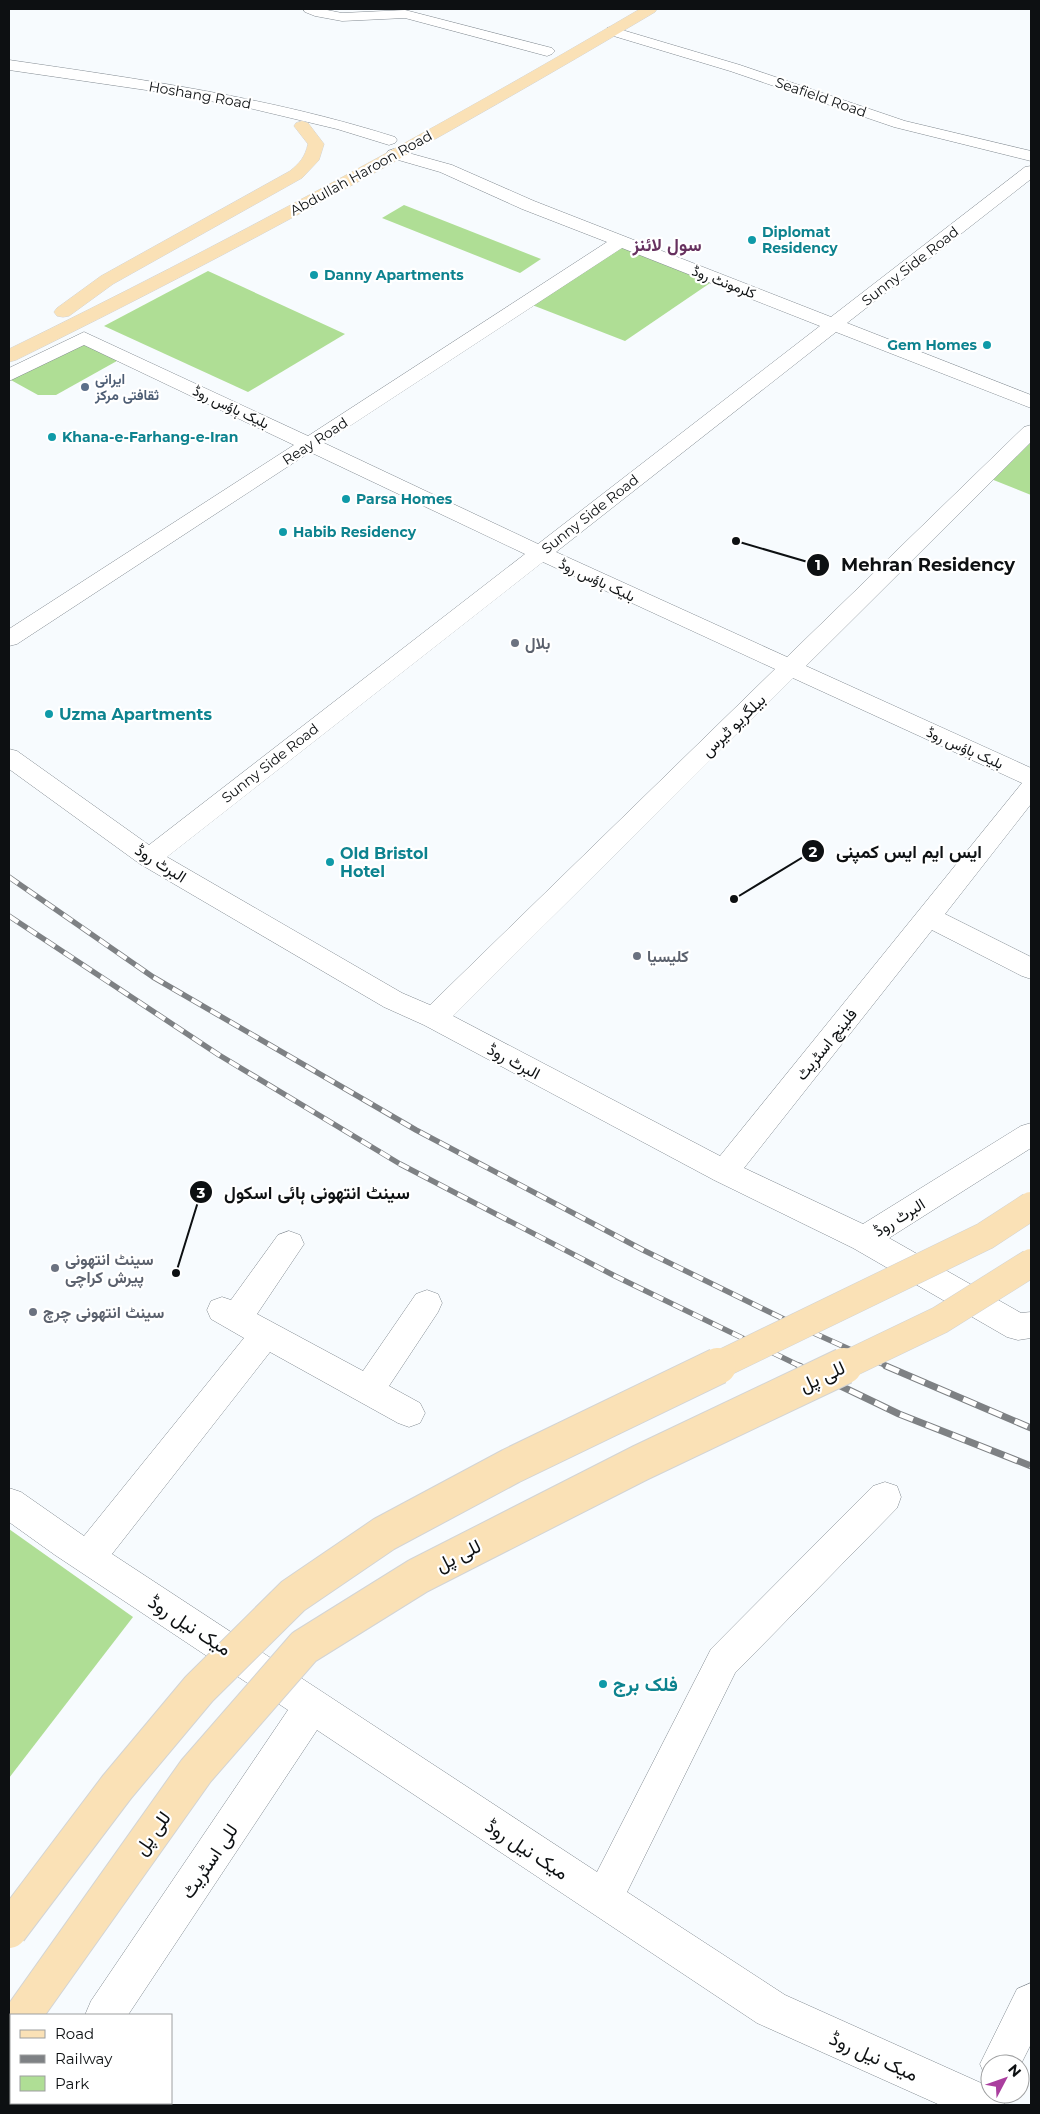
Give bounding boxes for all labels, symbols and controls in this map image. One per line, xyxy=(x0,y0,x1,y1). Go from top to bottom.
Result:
street label: Seafield Road xyxy=(773,73,869,121)
street label: Hoshang Road xyxy=(147,77,253,113)
street label: Abdullah Haroon Road xyxy=(287,126,435,220)
street label: Sunny Side Road xyxy=(858,222,962,310)
place label: Diplomat Residency xyxy=(762,223,838,257)
district label: سول لائنز xyxy=(631,234,702,256)
marker: Diplomat Residency xyxy=(746,234,758,246)
street label: کلرمونٹ روڈ xyxy=(690,262,758,302)
place label: Danny Apartments xyxy=(324,266,464,284)
marker: Danny Apartments xyxy=(308,269,320,281)
place label: Gem Homes xyxy=(887,336,978,354)
marker: Gem Homes xyxy=(981,339,993,351)
place label: ایرانی ثقافتی مرکز xyxy=(94,370,159,404)
marker: ایرانی ثقافتی مرکز xyxy=(79,381,91,393)
street label: بلیک ہاؤس روڈ xyxy=(190,381,272,433)
street label: Reay Road xyxy=(279,413,351,469)
place label: Khana-e-Farhang-e-Iran xyxy=(62,428,238,446)
marker: Khana-e-Farhang-e-Iran xyxy=(46,431,58,443)
street label: Sunny Side Road xyxy=(538,470,642,558)
place label: Parsa Homes xyxy=(356,490,453,508)
marker: Parsa Homes xyxy=(340,493,352,505)
place label: Habib Residency xyxy=(293,523,417,541)
marker: Habib Residency xyxy=(277,526,289,538)
callout: Mehran Residency xyxy=(806,548,1025,581)
street label: بلیک ہاؤس روڈ xyxy=(556,554,638,606)
text: Mehran Residency xyxy=(841,554,1015,576)
text: 1 xyxy=(815,555,821,574)
place label: بلال xyxy=(525,634,550,653)
marker: بلال xyxy=(509,637,521,649)
street label: بیلگریو ٹیرس xyxy=(697,690,770,761)
place label: Uzma Apartments xyxy=(59,705,213,724)
marker: Uzma Apartments xyxy=(43,708,55,720)
street label: Sunny Side Road xyxy=(218,719,322,807)
street label: بلیک ہاؤس روڈ xyxy=(923,723,1006,774)
callout: ایس ایم ایس کمپنی xyxy=(801,835,992,868)
street label: البرٹ روڈ xyxy=(131,840,190,887)
text: ایس ایم ایس کمپنی xyxy=(836,841,982,864)
text: 2 xyxy=(809,842,818,861)
place label: Old Bristol Hotel xyxy=(340,844,428,881)
marker: Old Bristol Hotel xyxy=(324,856,336,868)
place label: کلیسیا xyxy=(647,947,689,966)
marker: کلیسیا xyxy=(631,950,643,962)
street label: فلینچ اسٹریٹ xyxy=(792,1005,863,1085)
street label: البرٹ روڈ xyxy=(484,1040,543,1084)
callout: سینٹ انتھونی ہائی اسکول xyxy=(189,1176,420,1209)
text: سینٹ انتھونی ہائی اسکول xyxy=(224,1182,410,1205)
text: 3 xyxy=(196,1183,206,1202)
street label: البرٹ روڈ xyxy=(870,1194,929,1241)
place label: سینٹ انتھونی پیرش کراچی xyxy=(65,1250,154,1289)
marker: سینٹ انتھونی پیرش کراچی xyxy=(49,1262,61,1274)
place label: سینٹ انتھونی چرچ xyxy=(43,1303,165,1324)
marker: سینٹ انتھونی چرچ xyxy=(27,1306,39,1318)
street label: للی پل xyxy=(796,1356,850,1399)
street label: للی پل xyxy=(432,1534,486,1578)
street label: میک نیل روڈ xyxy=(144,1590,236,1661)
place label: فلک برج xyxy=(613,1673,678,1697)
marker: فلک برج xyxy=(597,1678,609,1690)
street label: للی پل xyxy=(129,1807,177,1861)
street label: میک نیل روڈ xyxy=(481,1814,573,1885)
street label: للی اسٹریٹ xyxy=(176,1819,243,1903)
legend xyxy=(10,2014,172,2104)
text: Road xyxy=(55,2024,94,2043)
street label: میک نیل روڈ xyxy=(826,2027,922,2086)
text: Railway xyxy=(55,2049,113,2068)
north arrow xyxy=(980,2054,1030,2104)
text: N xyxy=(1004,2060,1025,2081)
text: Park xyxy=(55,2074,89,2093)

